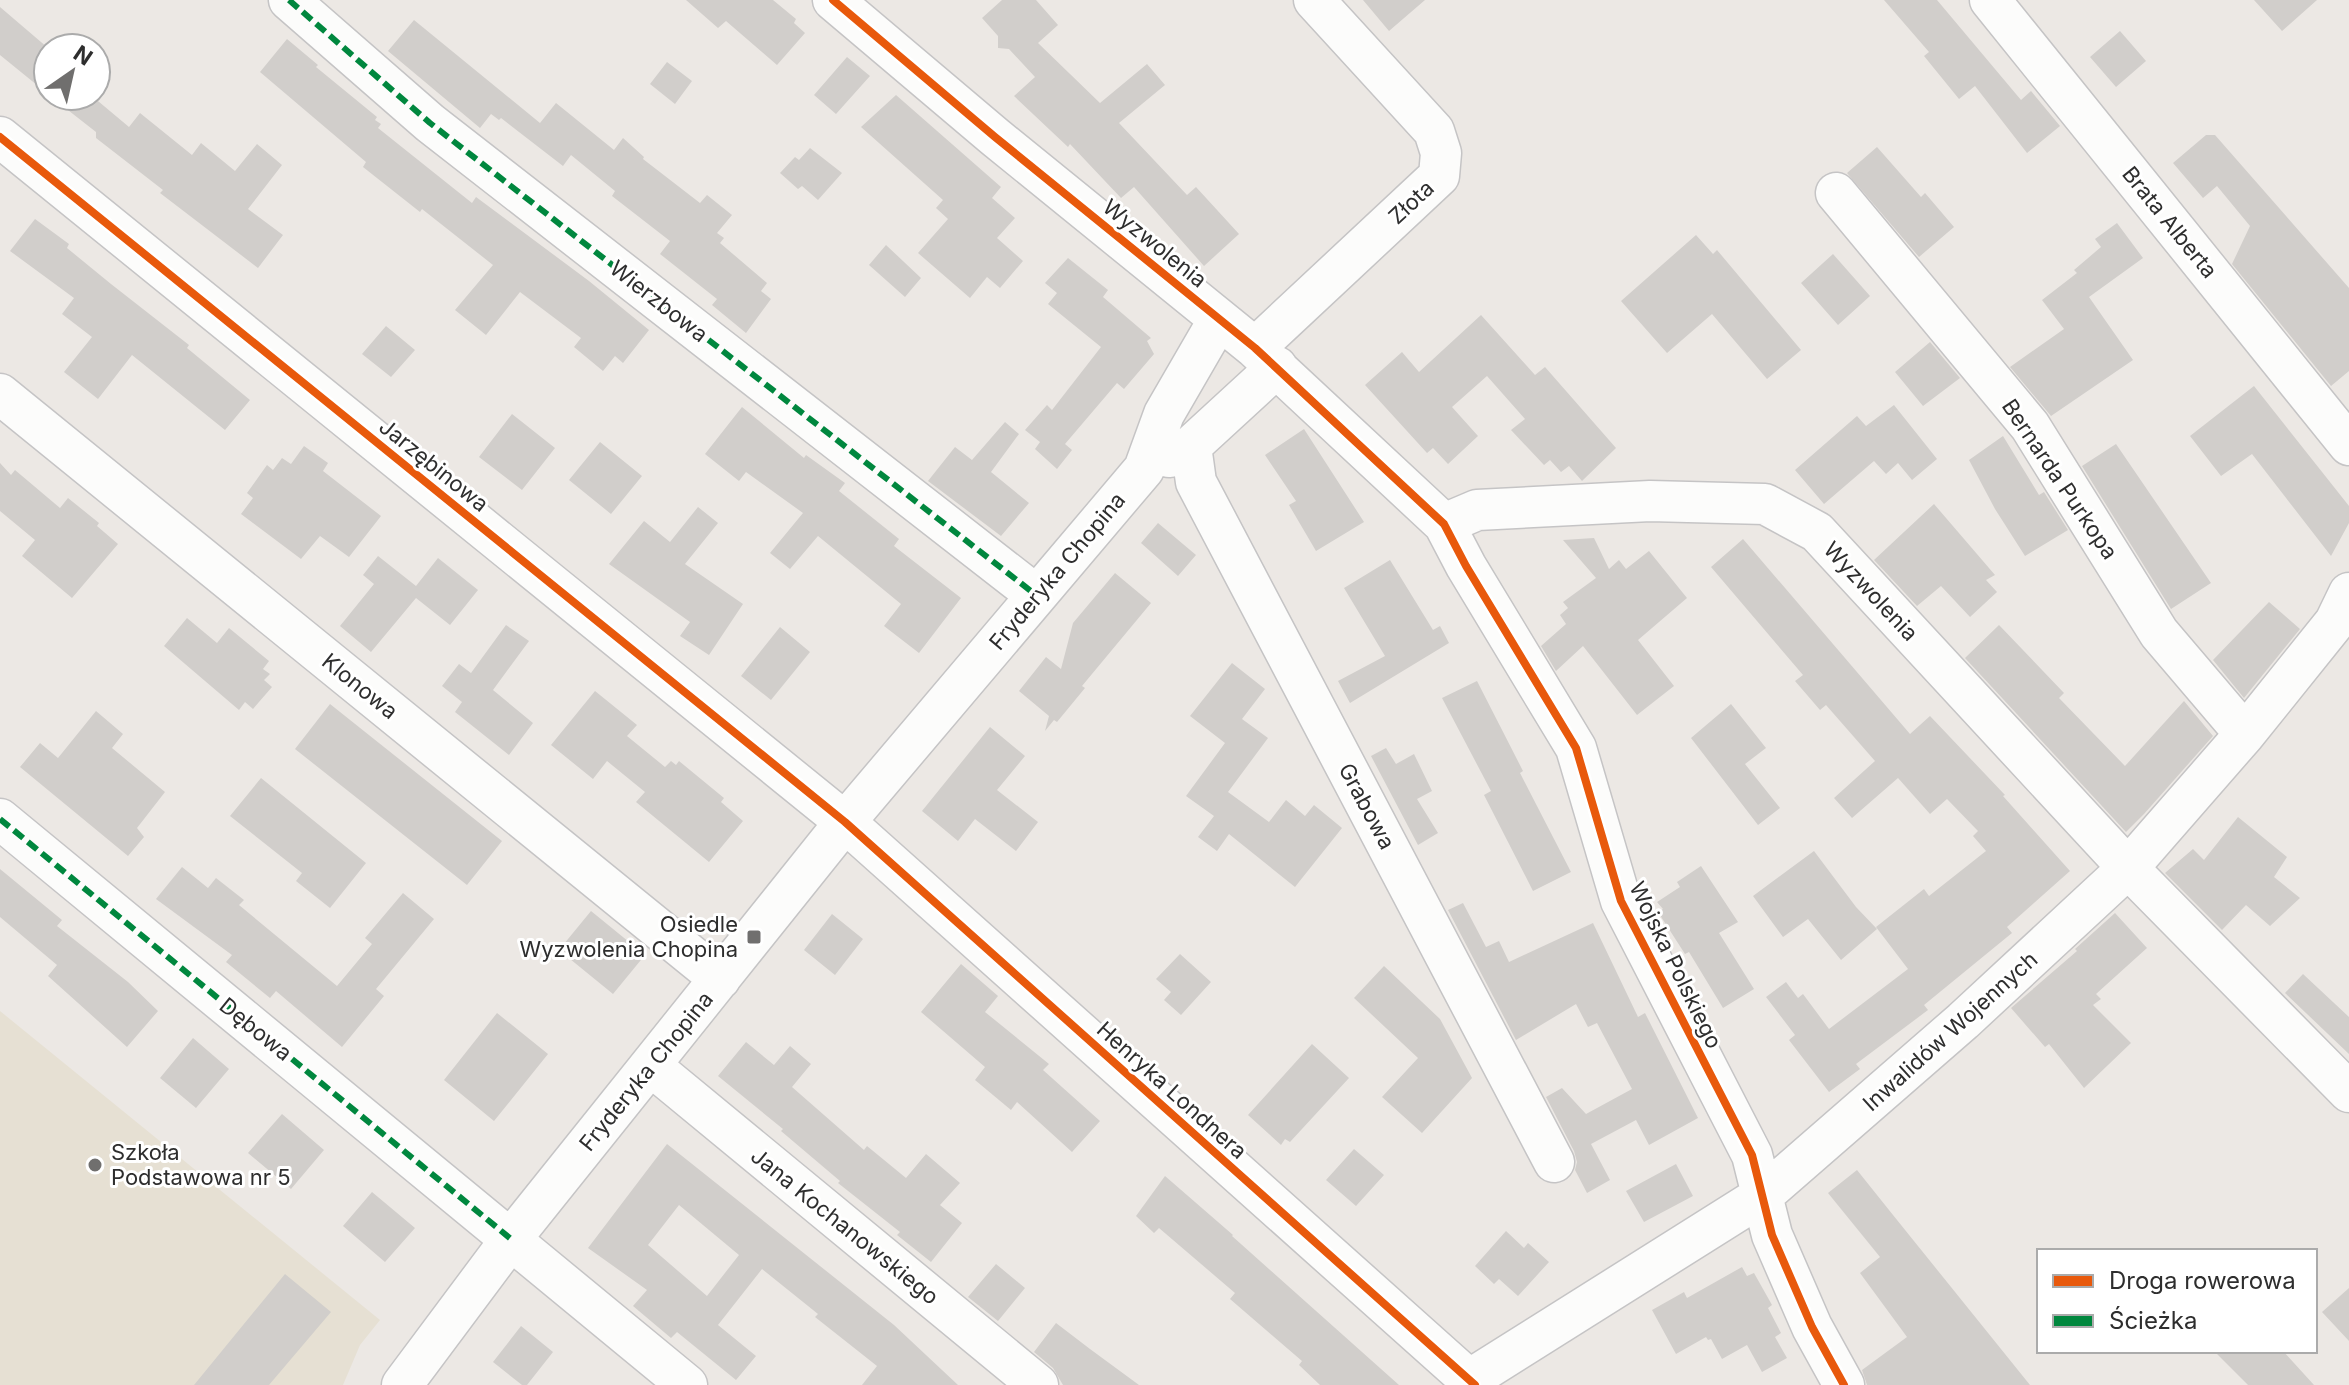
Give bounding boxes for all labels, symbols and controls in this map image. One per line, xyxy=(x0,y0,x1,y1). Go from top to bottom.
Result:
north arrow xyxy=(32,32,112,112)
text: N xyxy=(69,40,97,71)
street label: Brata Alberta xyxy=(2117,161,2223,283)
street label: Złota xyxy=(1383,175,1439,229)
street label: Wyzwolenia xyxy=(1098,193,1212,293)
street label: Wierzbowa xyxy=(605,255,713,347)
street label: Bernarda Purkopa xyxy=(1997,394,2123,564)
street label: Jarzębinowa xyxy=(374,413,494,517)
street label: Fryderyka Chopina xyxy=(984,487,1130,655)
street label: Wyzwolenia xyxy=(1819,536,1923,646)
street label: Klonowa xyxy=(317,648,403,724)
street label: Grabowa xyxy=(1334,759,1400,853)
street label: Wojska Polskiego xyxy=(1624,877,1728,1053)
place label: Osiedle Wyzwolenia Chopina xyxy=(520,911,738,962)
marker: Osiedle Wyzwolenia Chopina xyxy=(745,928,763,946)
street label: Inwalidów Wojennych xyxy=(1858,946,2042,1116)
street label: Fryderyka Chopina xyxy=(574,986,718,1156)
street label: Dębowa xyxy=(215,992,297,1066)
street label: Henryka Londnera xyxy=(1092,1016,1252,1164)
place label: Szkoła Podstawowa nr 5 xyxy=(111,1139,291,1190)
street label: Jana Kochanowskiego xyxy=(746,1142,944,1310)
marker: Szkoła Podstawowa nr 5 xyxy=(86,1156,104,1174)
legend xyxy=(2037,1249,2317,1353)
text: Droga rowerowa xyxy=(2109,1266,2296,1295)
text: Ścieżka xyxy=(2109,1306,2197,1335)

